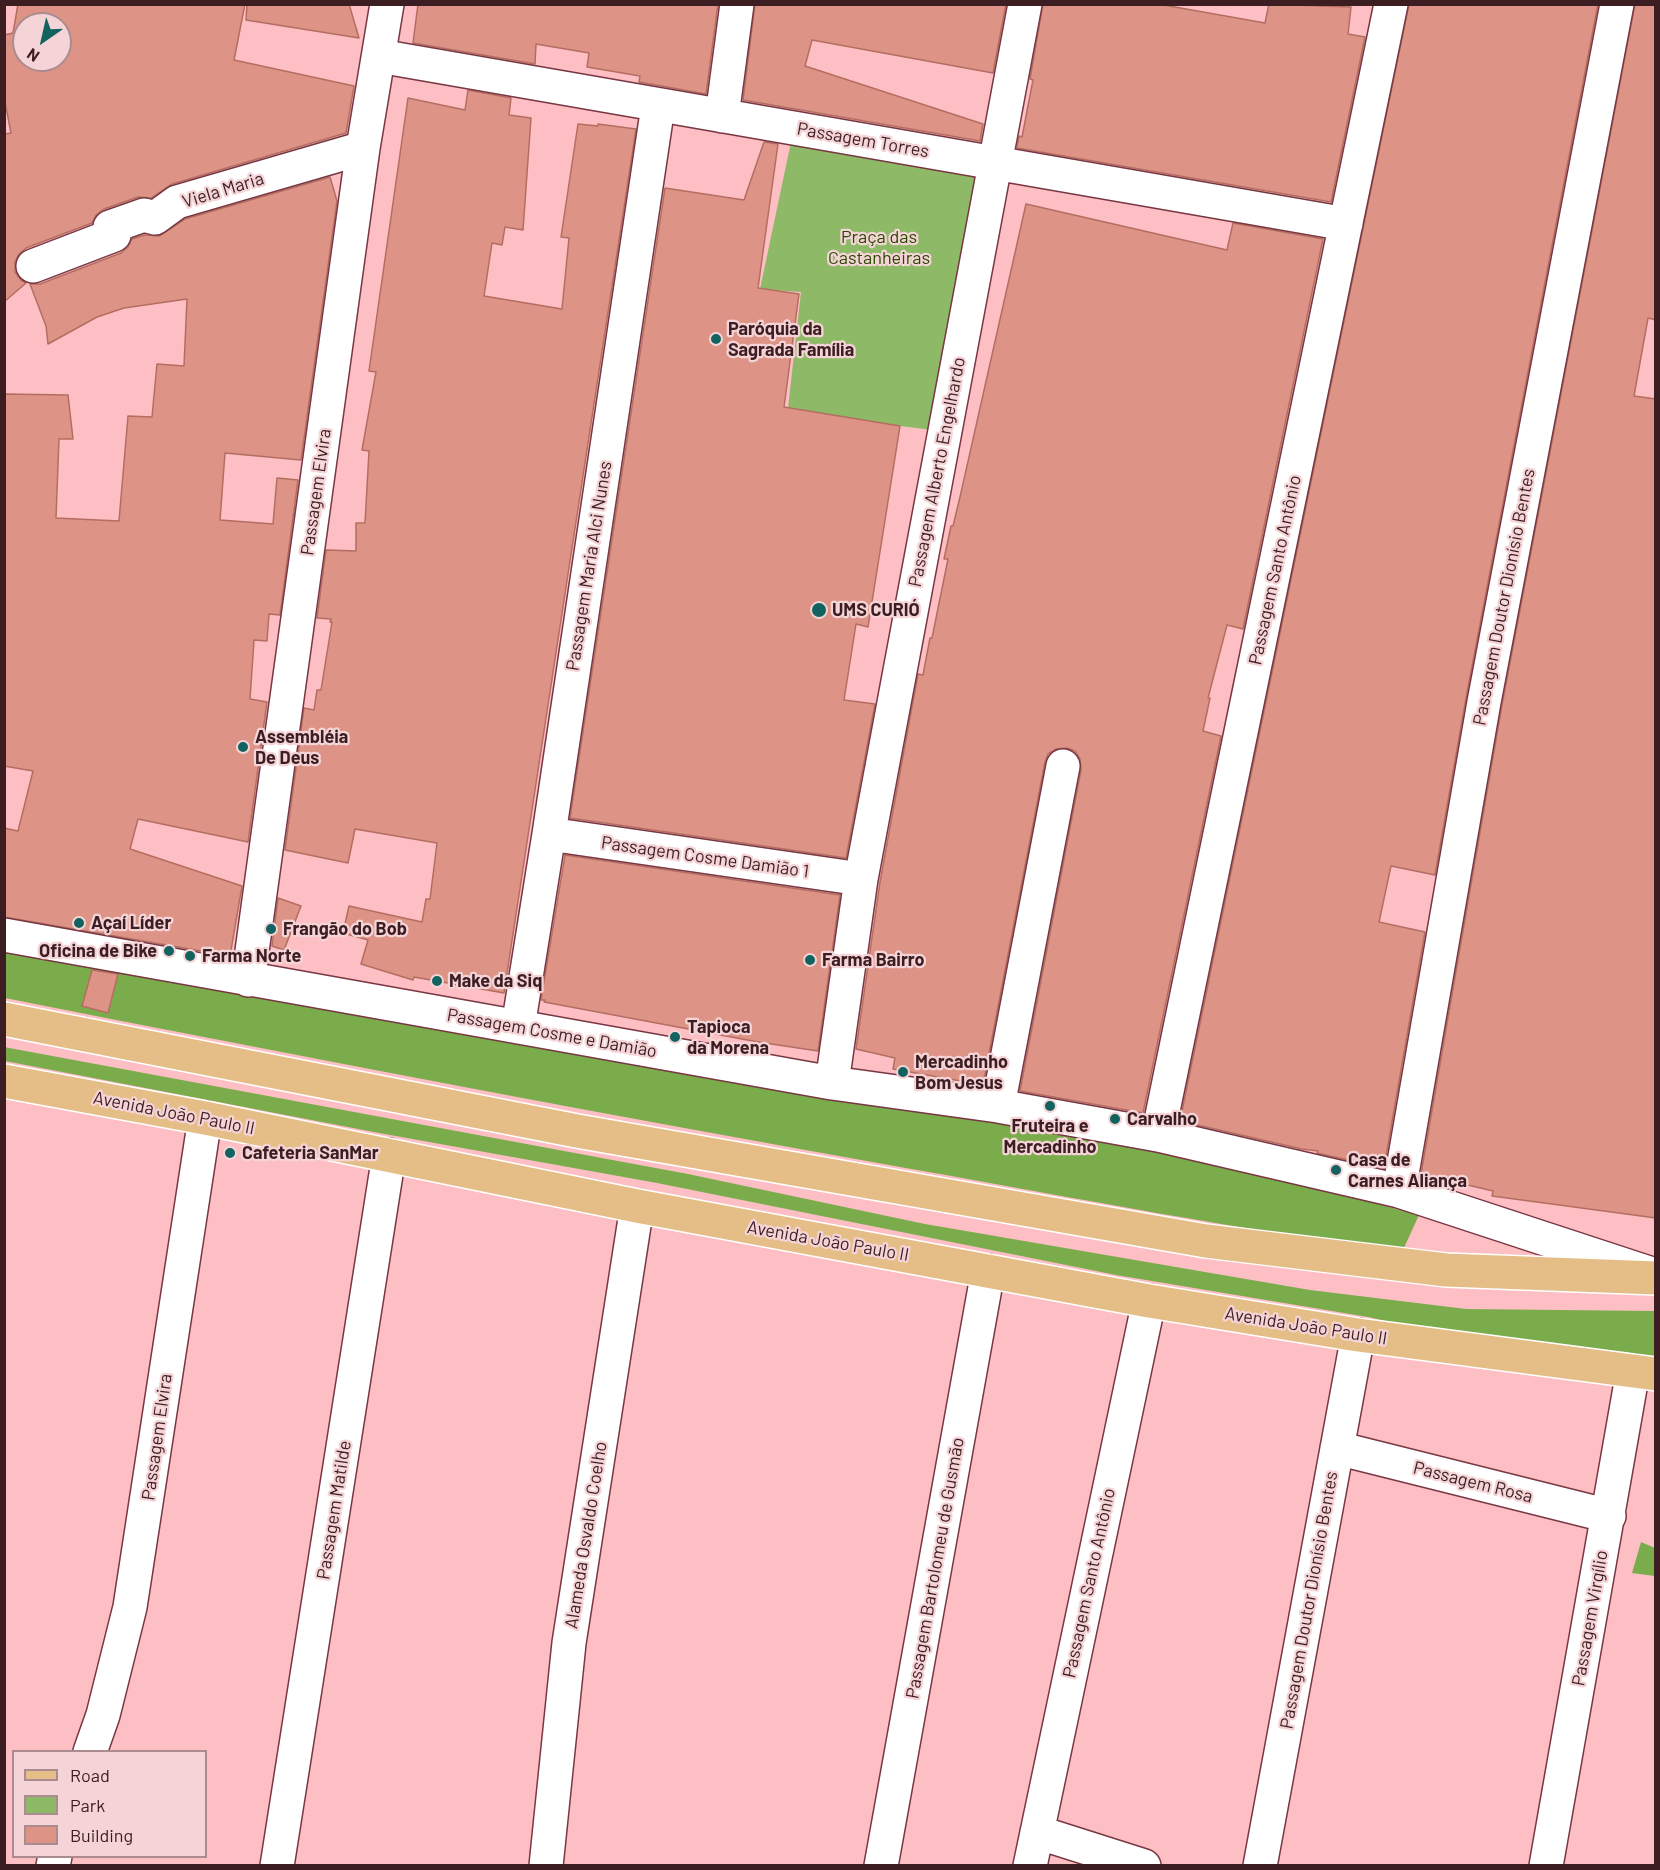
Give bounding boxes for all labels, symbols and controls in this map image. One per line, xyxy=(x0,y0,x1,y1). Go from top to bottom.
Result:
north arrow xyxy=(12,12,72,72)
text: N xyxy=(23,45,43,67)
street label: Passagem Torres xyxy=(795,118,931,162)
street label: Viela Maria xyxy=(180,167,266,213)
park label: Praça das Castanheiras xyxy=(828,226,930,268)
place label: Paróquia da Sagrada Família xyxy=(728,318,854,360)
marker: Paróquia da Sagrada Família xyxy=(709,332,723,346)
street label: Passagem Alberto Engelhardo xyxy=(904,355,970,589)
street label: Passagem Elvira xyxy=(296,427,336,557)
street label: Passagem Maria Alci Nunes xyxy=(562,460,616,672)
street label: Passagem Doutor Dionísio Bentes xyxy=(1468,467,1540,727)
street label: Passagem Santo Antônio xyxy=(1244,473,1306,667)
place label: UMS CURIÓ xyxy=(832,599,920,621)
marker: UMS CURIÓ xyxy=(810,601,828,619)
place label: Assembléia De Deus xyxy=(255,726,348,768)
marker: Assembléia De Deus xyxy=(236,740,250,754)
street label: Passagem Cosme Damião 1 xyxy=(600,832,810,882)
place label: Açaí Líder xyxy=(91,912,171,934)
marker: Açaí Líder xyxy=(72,916,86,930)
place label: Frangão do Bob xyxy=(283,918,407,940)
marker: Frangão do Bob xyxy=(264,922,278,936)
place label: Oficina de Bike xyxy=(39,940,157,962)
marker: Oficina de Bike xyxy=(162,944,176,958)
place label: Farma Norte xyxy=(202,945,301,967)
marker: Farma Norte xyxy=(183,949,197,963)
place label: Farma Bairro xyxy=(822,949,925,971)
marker: Farma Bairro xyxy=(803,953,817,967)
place label: Make da Siq xyxy=(449,970,542,992)
marker: Make da Siq xyxy=(430,974,444,988)
street label: Passagem Cosme e Damião xyxy=(445,1004,659,1062)
place label: Tapioca da Morena xyxy=(687,1016,769,1058)
marker: Tapioca da Morena xyxy=(668,1030,682,1044)
place label: Mercadinho Bom Jesus xyxy=(915,1051,1008,1094)
marker: Mercadinho Bom Jesus xyxy=(896,1065,910,1079)
street label: Avenida João Paulo II xyxy=(91,1087,257,1139)
marker: Fruteira e Mercadinho xyxy=(1043,1099,1057,1113)
place label: Carvalho xyxy=(1127,1108,1197,1130)
marker: Carvalho xyxy=(1108,1112,1122,1126)
place label: Fruteira e Mercadinho xyxy=(1004,1115,1096,1158)
place label: Cafeteria SanMar xyxy=(242,1142,379,1164)
marker: Cafeteria SanMar xyxy=(223,1146,237,1160)
place label: Casa de Carnes Aliança xyxy=(1348,1149,1467,1192)
marker: Casa de Carnes Aliança xyxy=(1329,1163,1343,1177)
street label: Avenida João Paulo II xyxy=(745,1216,911,1266)
street label: Avenida João Paulo II xyxy=(1223,1302,1389,1350)
street label: Passagem Elvira xyxy=(137,1372,177,1502)
street label: Passagem Bartolomeu de Gusmão xyxy=(901,1436,969,1700)
street label: Passagem Matilde xyxy=(312,1439,356,1581)
street label: Alameda Osvaldo Coelho xyxy=(561,1440,611,1630)
street label: Passagem Rosa xyxy=(1411,1457,1535,1507)
street label: Passagem Doutor Dionísio Bentes xyxy=(1276,1469,1342,1731)
street label: Passagem Santo Antônio xyxy=(1058,1486,1120,1680)
street label: Passagem Virgílio xyxy=(1567,1549,1613,1687)
legend xyxy=(12,1750,207,1858)
text: Road xyxy=(70,1764,110,1786)
text: Park xyxy=(70,1794,105,1816)
text: Building xyxy=(70,1824,133,1846)

